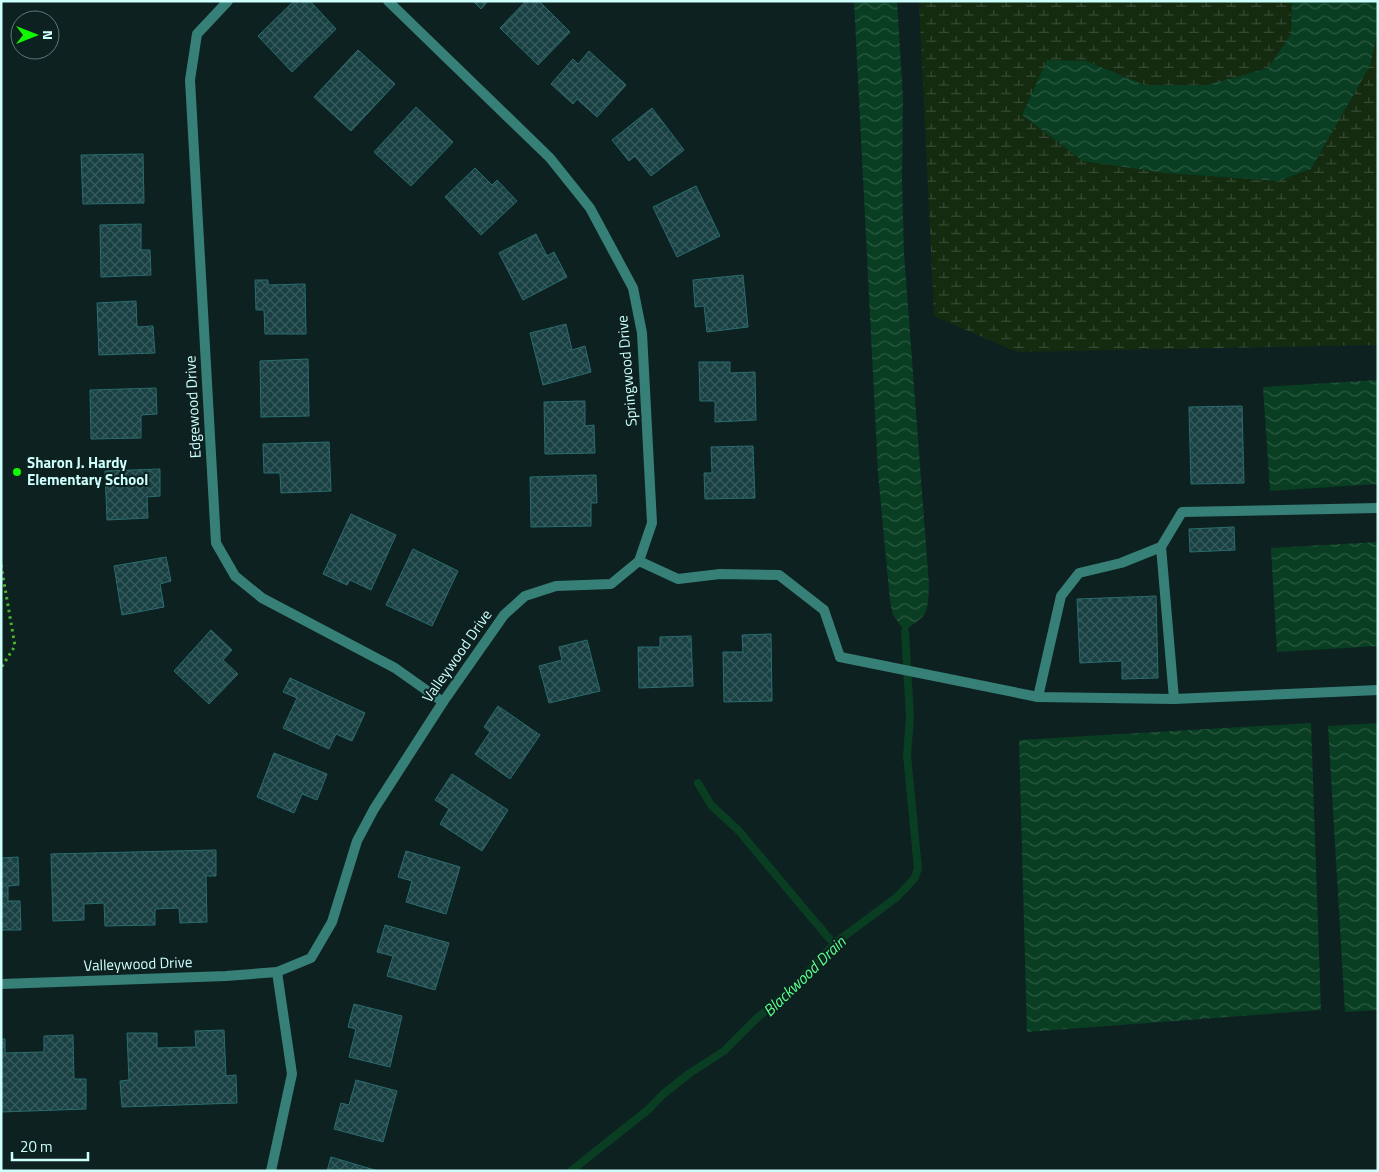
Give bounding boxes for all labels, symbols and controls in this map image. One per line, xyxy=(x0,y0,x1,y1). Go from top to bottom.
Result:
north arrow xyxy=(10,10,60,60)
text: N xyxy=(38,30,59,40)
street label: Springwood Drive xyxy=(610,314,643,428)
street label: Edgewood Drive xyxy=(178,355,207,459)
place label: Sharon J. Hardy Elementary School xyxy=(27,451,148,491)
marker: Sharon J. Hardy Elementary School xyxy=(11,466,23,478)
street label: Valleywood Drive xyxy=(416,605,497,707)
water label: Blackwood Drain xyxy=(757,929,852,1022)
street label: Valleywood Drive xyxy=(83,950,193,977)
scale bar xyxy=(12,1130,89,1162)
text: 20 m xyxy=(20,1135,53,1158)

